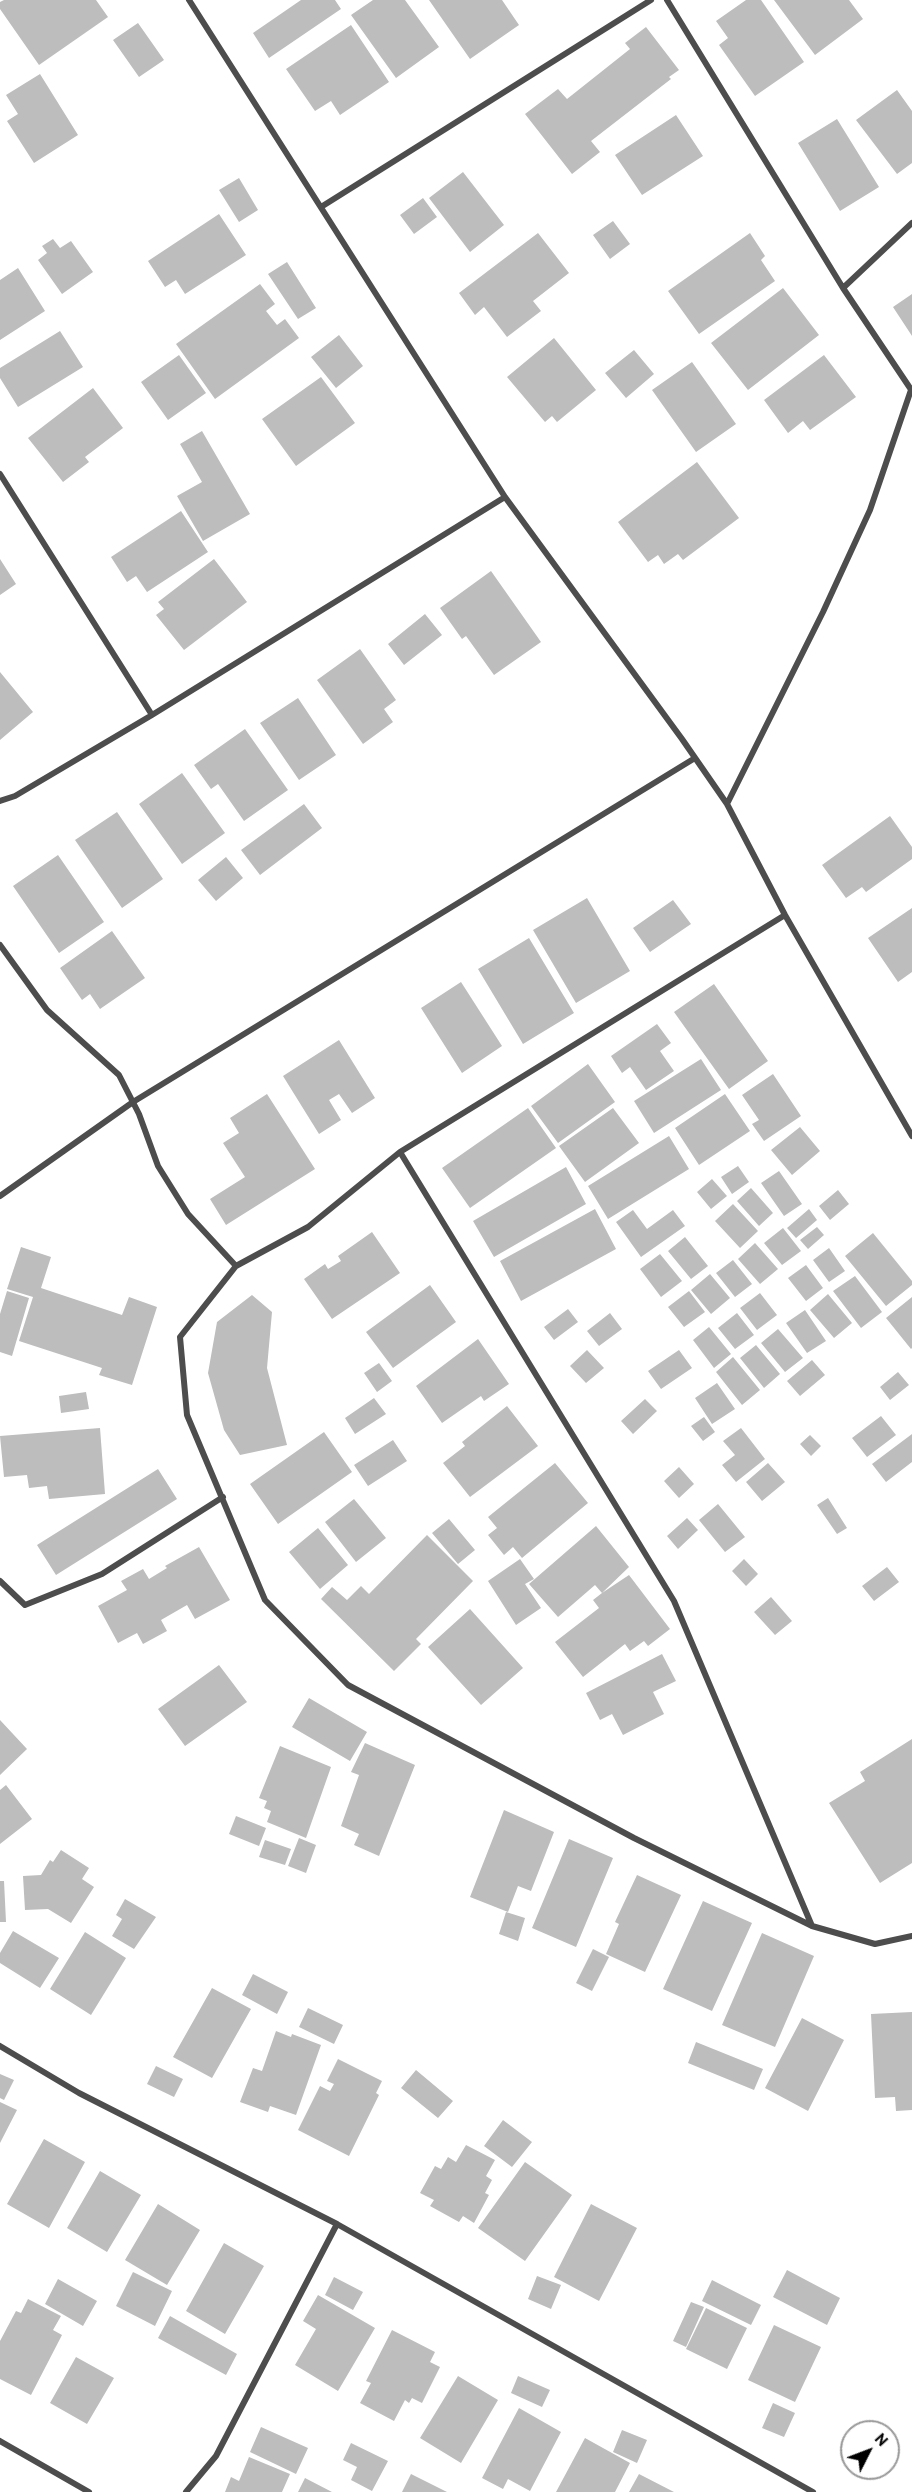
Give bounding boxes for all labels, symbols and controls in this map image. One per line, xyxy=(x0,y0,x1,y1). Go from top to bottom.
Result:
north arrow xyxy=(840,2420,900,2480)
text: N xyxy=(871,2429,893,2450)

